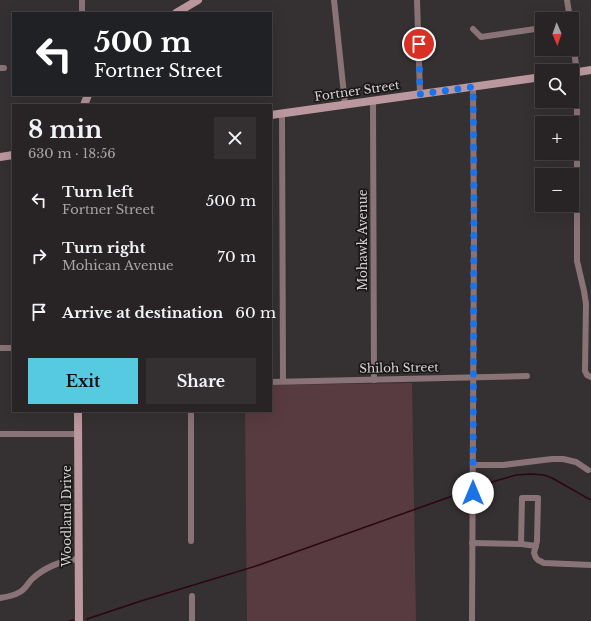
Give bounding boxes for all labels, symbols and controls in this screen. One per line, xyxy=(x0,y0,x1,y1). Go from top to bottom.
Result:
north arrow xyxy=(535,12,579,56)
map controls xyxy=(535,12,579,212)
text: 500 m xyxy=(94,25,191,60)
pin xyxy=(402,27,436,61)
icon: left xyxy=(28,28,80,80)
icon: arrive xyxy=(408,33,430,55)
text: Fortner Street xyxy=(94,60,223,82)
button: search xyxy=(535,64,579,108)
street label: Fortner Street xyxy=(313,77,401,104)
text: 8 min xyxy=(28,115,102,144)
button: + xyxy=(535,116,579,160)
button: close xyxy=(214,117,256,159)
text: 630 m · 18:56 xyxy=(28,145,116,162)
button: − xyxy=(535,168,579,212)
text: Turn left xyxy=(62,182,133,201)
icon: left xyxy=(28,189,50,211)
street label: Mohawk Avenue xyxy=(355,189,370,291)
text: 500 m xyxy=(206,191,256,210)
text: Fortner Street xyxy=(62,201,155,218)
text: Turn right xyxy=(62,238,145,257)
icon: right xyxy=(28,245,50,267)
text: 70 m xyxy=(217,247,256,266)
text: Mohican Avenue xyxy=(62,257,174,274)
icon: arrive xyxy=(28,301,50,323)
text: Arrive at destination xyxy=(62,303,223,322)
text: 60 m xyxy=(235,303,276,322)
button: Exit xyxy=(28,358,138,404)
button: Share xyxy=(146,358,256,404)
street label: Shiloh Street xyxy=(359,359,439,376)
street label: Woodland Drive xyxy=(59,465,74,568)
position arrow xyxy=(452,472,494,514)

